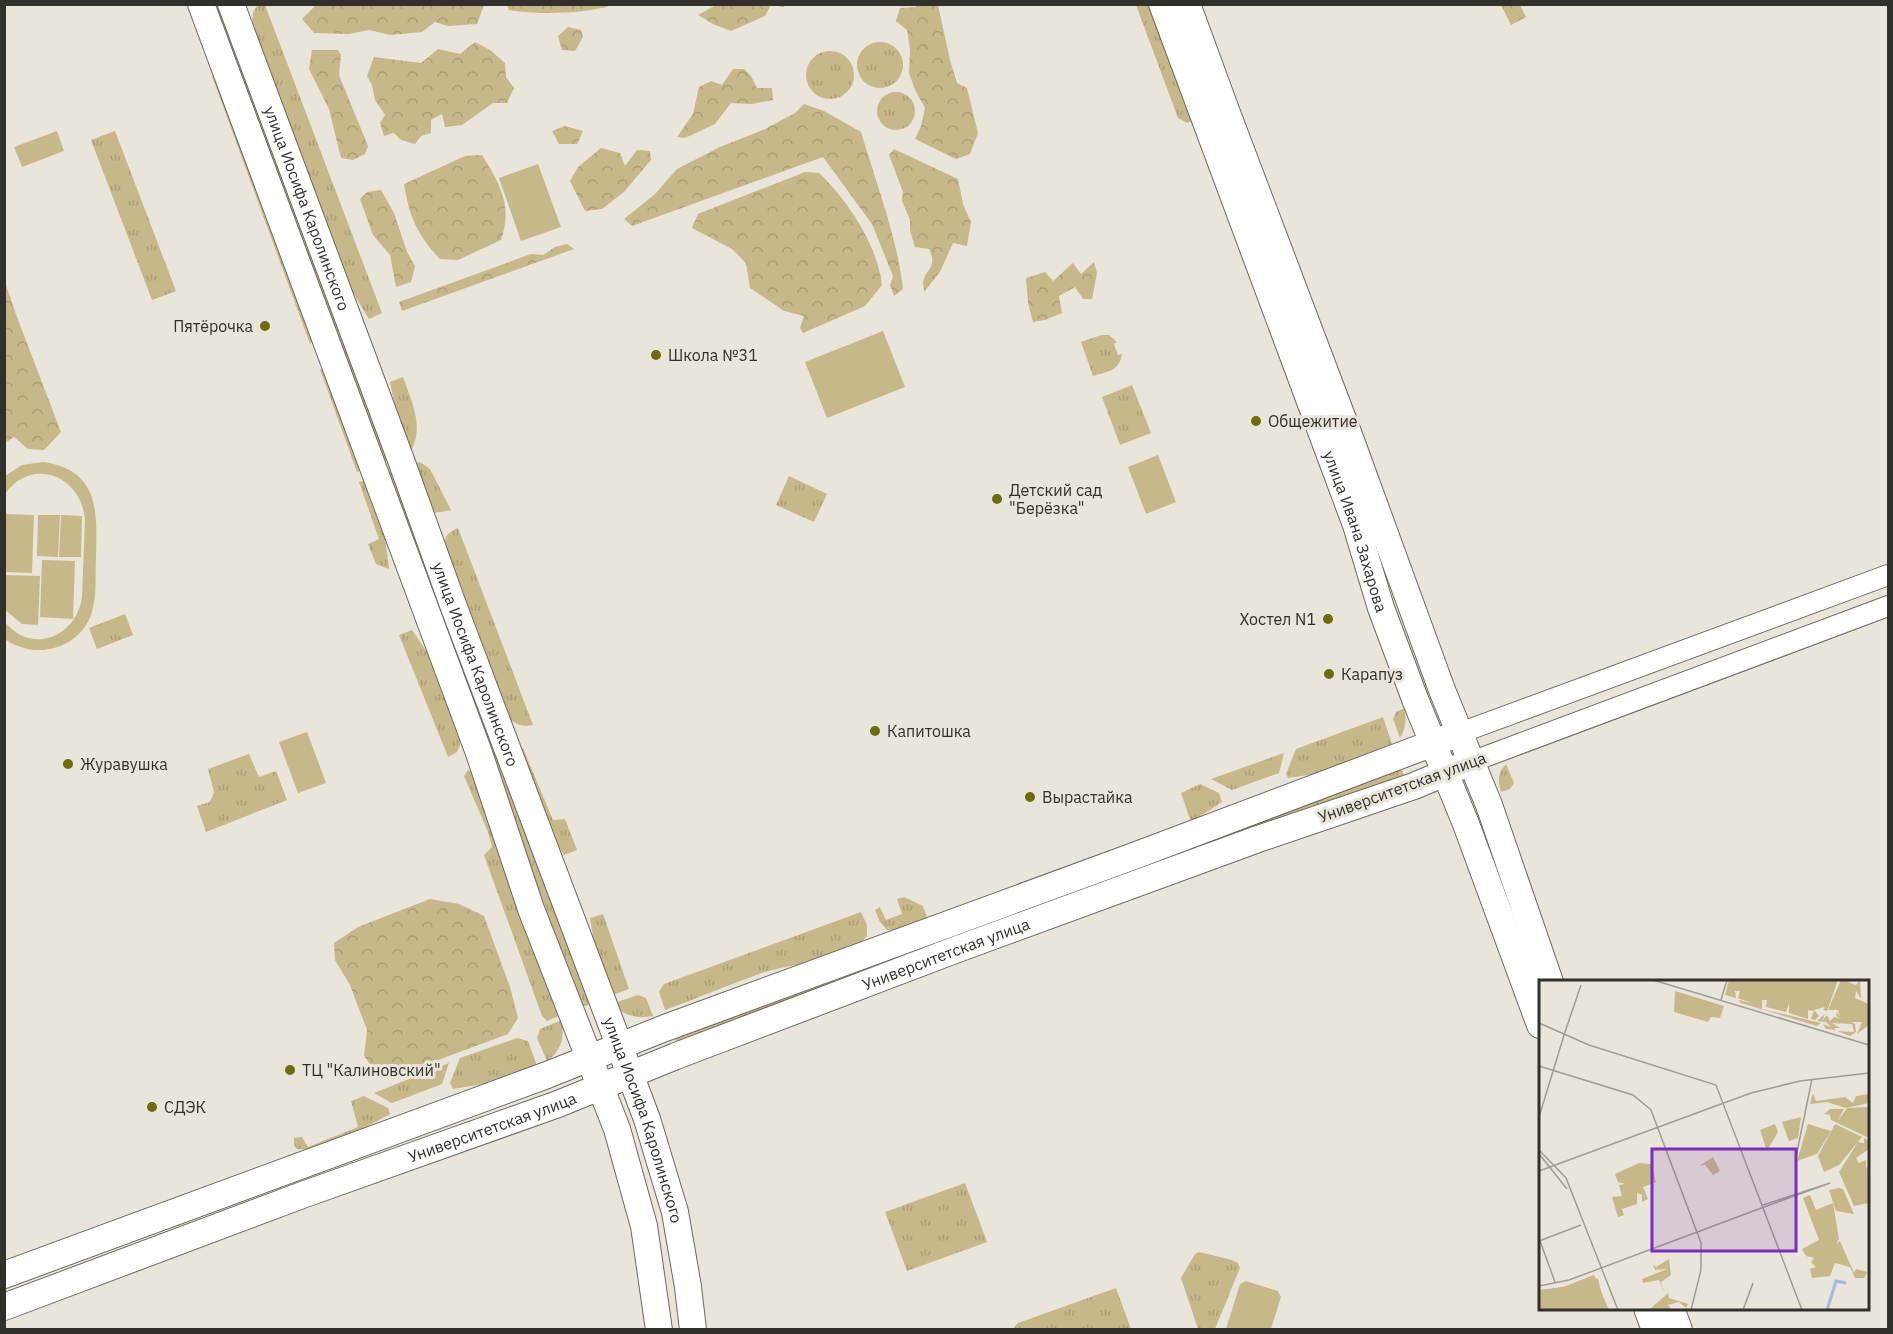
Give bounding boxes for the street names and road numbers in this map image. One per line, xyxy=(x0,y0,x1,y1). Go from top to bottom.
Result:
street label: улица Иосифа Каролинского xyxy=(260,103,354,313)
street label: улица Ивана Захарова xyxy=(1319,448,1392,615)
street label: улица Иосифа Каролинского xyxy=(428,559,523,769)
street label: Университетская улица xyxy=(1315,747,1489,827)
street label: Университетская улица xyxy=(859,913,1033,994)
street label: улица Иосифа Каролинского xyxy=(599,1014,687,1225)
street label: Университетская улица xyxy=(405,1088,580,1167)

